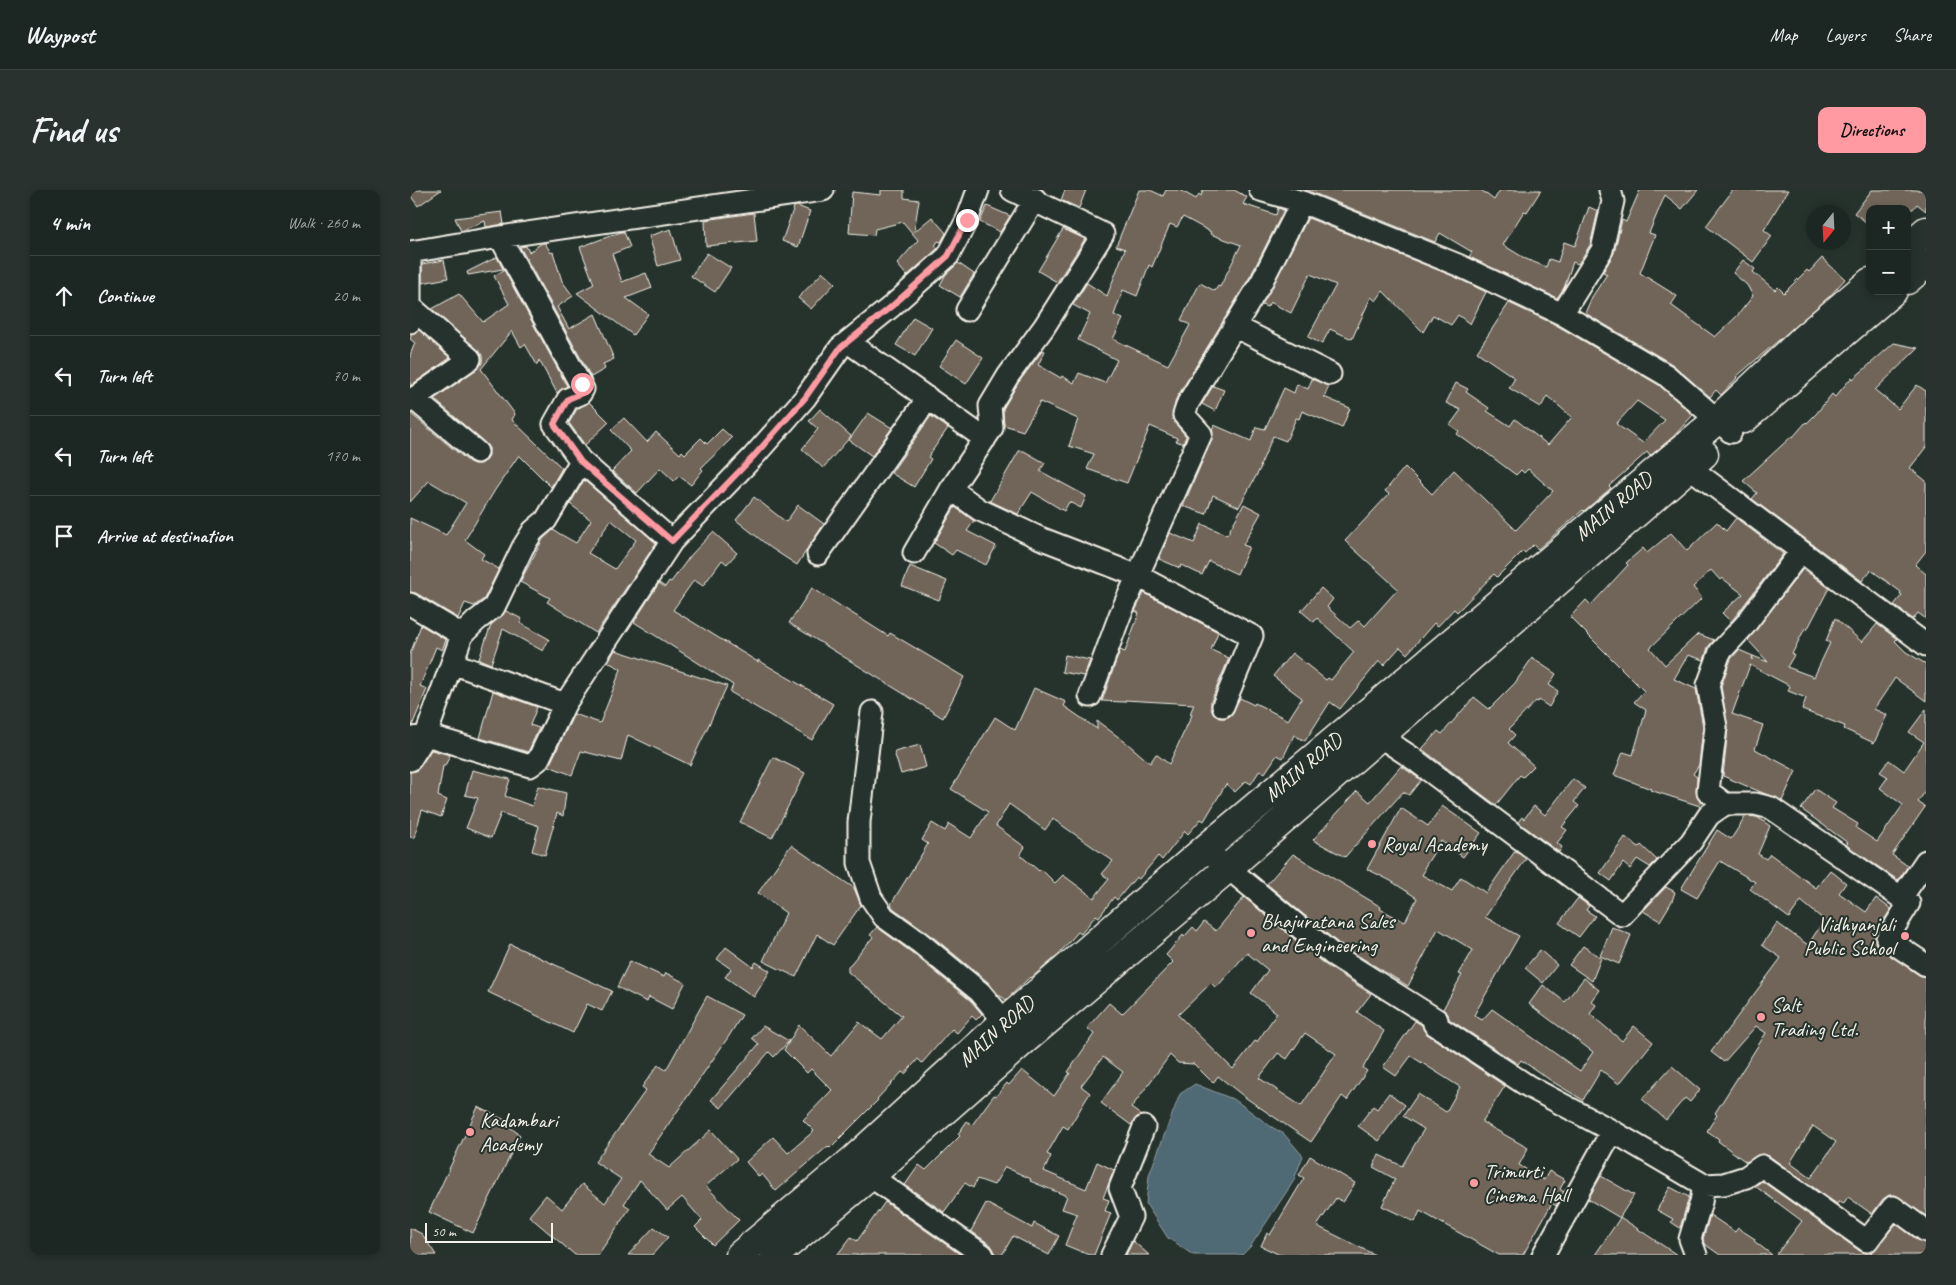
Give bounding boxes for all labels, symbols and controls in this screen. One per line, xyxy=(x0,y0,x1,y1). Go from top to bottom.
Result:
text: Waypost xyxy=(25,20,95,50)
text: Map xyxy=(1770,24,1798,46)
text: Layers xyxy=(1826,24,1865,46)
text: Share xyxy=(1893,24,1931,46)
button: Directions xyxy=(1818,107,1926,153)
text: Find us xyxy=(30,108,117,153)
north arrow xyxy=(1806,205,1851,250)
map controls xyxy=(1866,205,1911,295)
button: + xyxy=(1866,205,1911,250)
route end xyxy=(956,209,979,232)
text: 4 min xyxy=(50,210,90,236)
text: Walk · 260 m xyxy=(288,213,360,233)
button: − xyxy=(1866,250,1911,295)
icon: ahead xyxy=(50,282,78,310)
text: Continue xyxy=(97,284,154,308)
text: 20 m xyxy=(333,286,360,306)
icon: left xyxy=(50,362,78,390)
text: Turn left xyxy=(97,364,152,388)
text: 70 m xyxy=(333,366,360,386)
route start xyxy=(571,373,594,396)
icon: left xyxy=(50,442,78,470)
text: Turn left xyxy=(97,444,152,468)
text: 170 m xyxy=(326,446,360,466)
street label: MAIN ROAD xyxy=(1569,465,1659,546)
icon: arrive xyxy=(50,522,78,550)
text: Arrive at destination xyxy=(97,524,233,548)
street label: MAIN ROAD xyxy=(1259,726,1349,807)
place label: Royal Academy xyxy=(1382,831,1488,857)
marker: Royal Academy xyxy=(1366,838,1378,850)
place label: Bhajuratana Sales and Engineering xyxy=(1261,908,1396,958)
place label: Vidhyanjali Public School xyxy=(1804,911,1898,961)
marker: Bhajuratana Sales and Engineering xyxy=(1245,927,1257,939)
marker: Vidhyanjali Public School xyxy=(1899,930,1911,942)
street label: MAIN ROAD xyxy=(952,989,1041,1072)
place label: Salt Trading Ltd. xyxy=(1771,992,1859,1042)
marker: Salt Trading Ltd. xyxy=(1755,1011,1767,1023)
place label: Kadambari Academy xyxy=(480,1107,561,1157)
marker: Kadambari Academy xyxy=(464,1126,476,1138)
place label: Trimurti Cinema Hall xyxy=(1484,1158,1572,1208)
marker: Trimurti Cinema Hall xyxy=(1468,1177,1480,1189)
scale bar xyxy=(425,1220,552,1243)
text: 50 m xyxy=(432,1223,456,1240)

